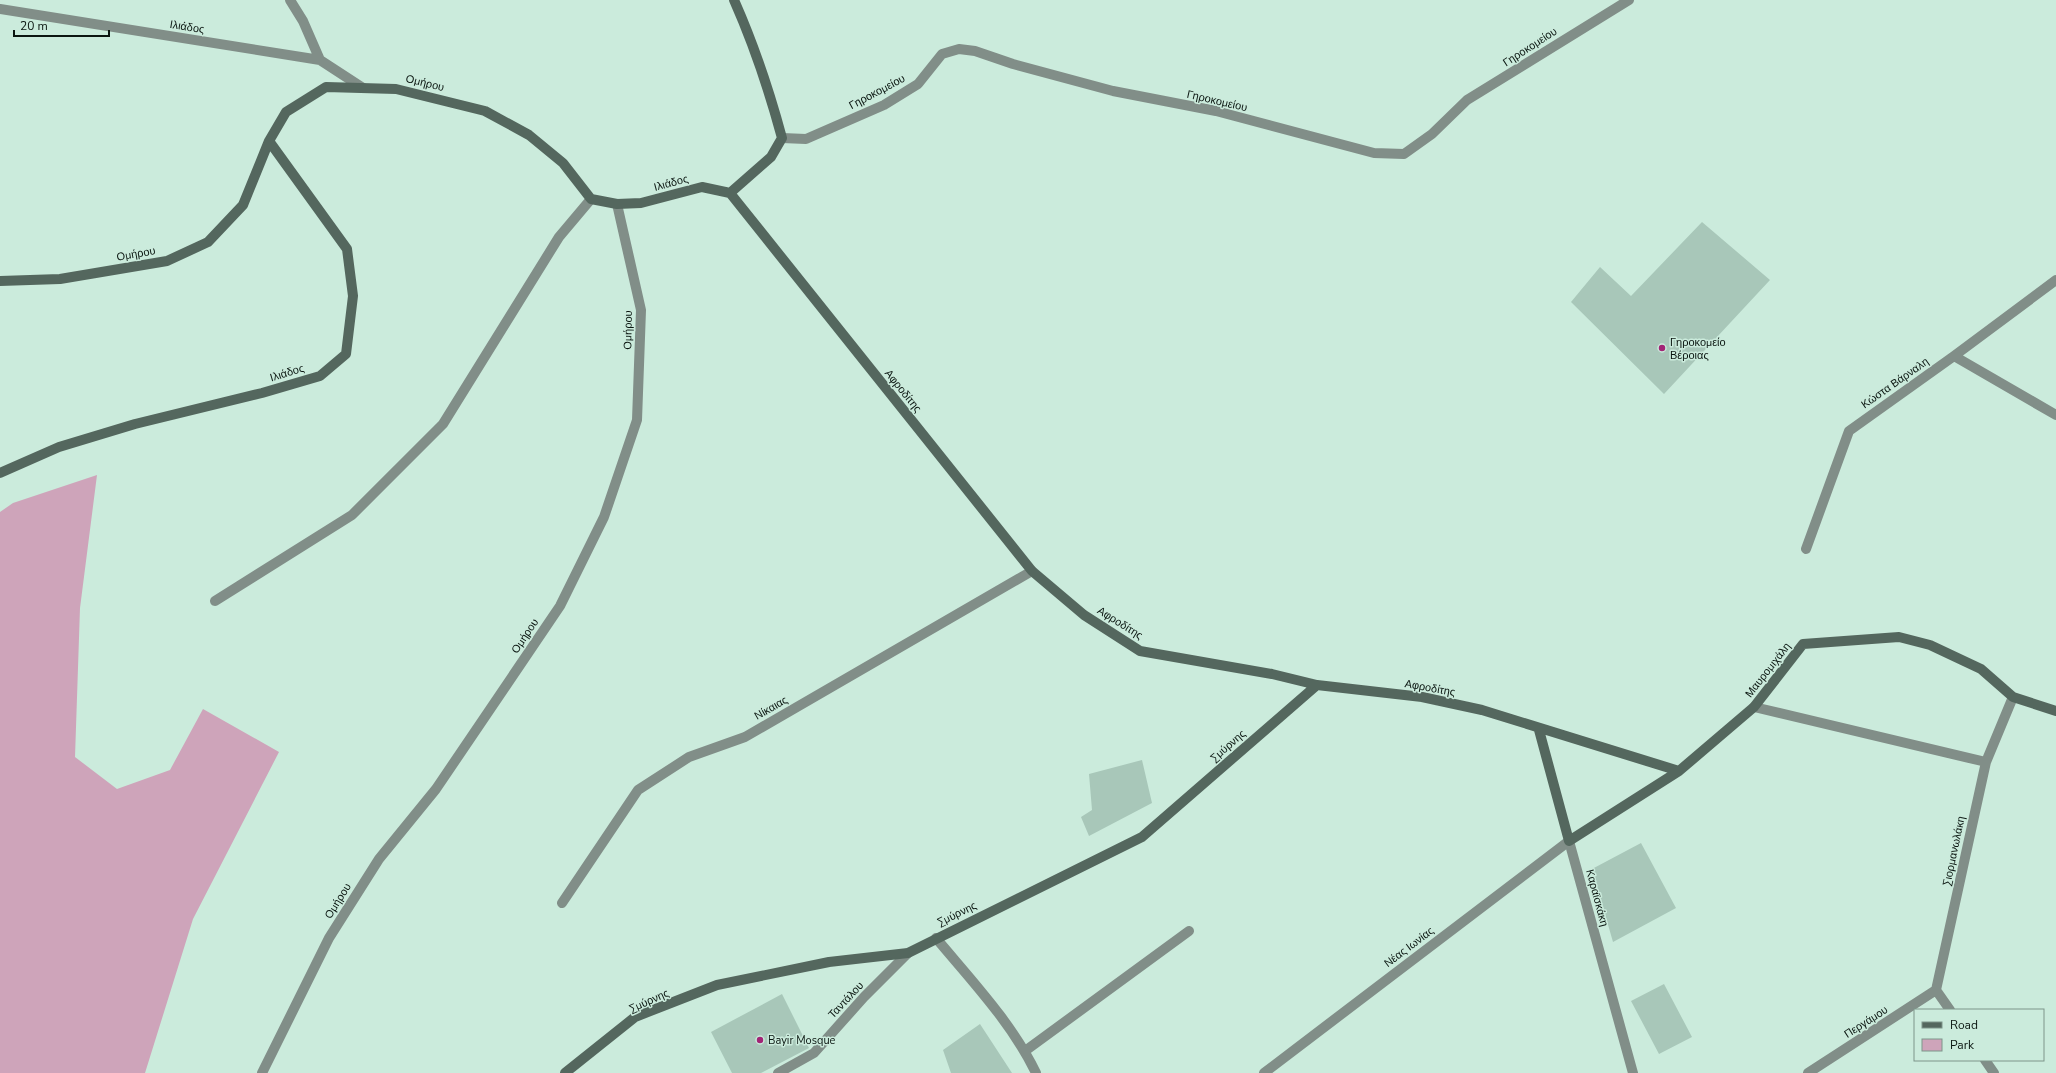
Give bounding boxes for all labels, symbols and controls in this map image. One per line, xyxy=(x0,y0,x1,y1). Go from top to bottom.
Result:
scale bar xyxy=(14,12,109,38)
street label: Ιλιάδος xyxy=(169,17,205,37)
text: 20 m xyxy=(20,18,48,34)
street label: Γηροκομείου xyxy=(1500,24,1560,70)
street label: Ομήρου xyxy=(404,71,446,95)
street label: Γηροκομείου xyxy=(846,71,908,113)
street label: Γηροκομείου xyxy=(1185,87,1249,115)
street label: Ιλιάδος xyxy=(652,171,690,195)
street label: Ομήρου xyxy=(115,243,157,265)
street label: Ομήρου xyxy=(620,310,636,350)
place label: Γηροκομείο Βέροιας xyxy=(1670,335,1726,363)
marker: Γηροκομείο Βέροιας xyxy=(1657,343,1667,353)
street label: Κώστα Βάρναλη xyxy=(1858,354,1932,412)
street label: Ιλιάδος xyxy=(268,361,306,385)
street label: Αφροδίτης xyxy=(881,366,925,416)
street label: Αφροδίτης xyxy=(1094,603,1146,643)
street label: Ομήρου xyxy=(508,616,542,656)
street label: Μαυρομιχάλη xyxy=(1742,639,1794,701)
street label: Αφροδίτης xyxy=(1403,676,1457,700)
street label: Νίκαιας xyxy=(752,692,790,724)
street label: Σμύρνης xyxy=(1207,727,1249,765)
street label: Σιορμανωλάκη xyxy=(1939,815,1969,887)
street label: Καραϊσκάκη xyxy=(1582,868,1612,928)
street label: Ομήρου xyxy=(321,880,355,922)
street label: Σμύρνης xyxy=(935,898,979,930)
street label: Νέας Ιωνίας xyxy=(1381,923,1437,971)
street label: Ταντάλου xyxy=(825,978,867,1022)
street label: Σμύρνης xyxy=(627,986,671,1016)
street label: Περγάμου xyxy=(1841,1002,1891,1042)
legend xyxy=(1914,1009,2044,1061)
text: Road xyxy=(1950,1017,1978,1033)
place label: Bayir Mosque xyxy=(768,1033,836,1048)
marker: Bayir Mosque xyxy=(755,1035,765,1045)
text: Park xyxy=(1950,1037,1975,1053)

